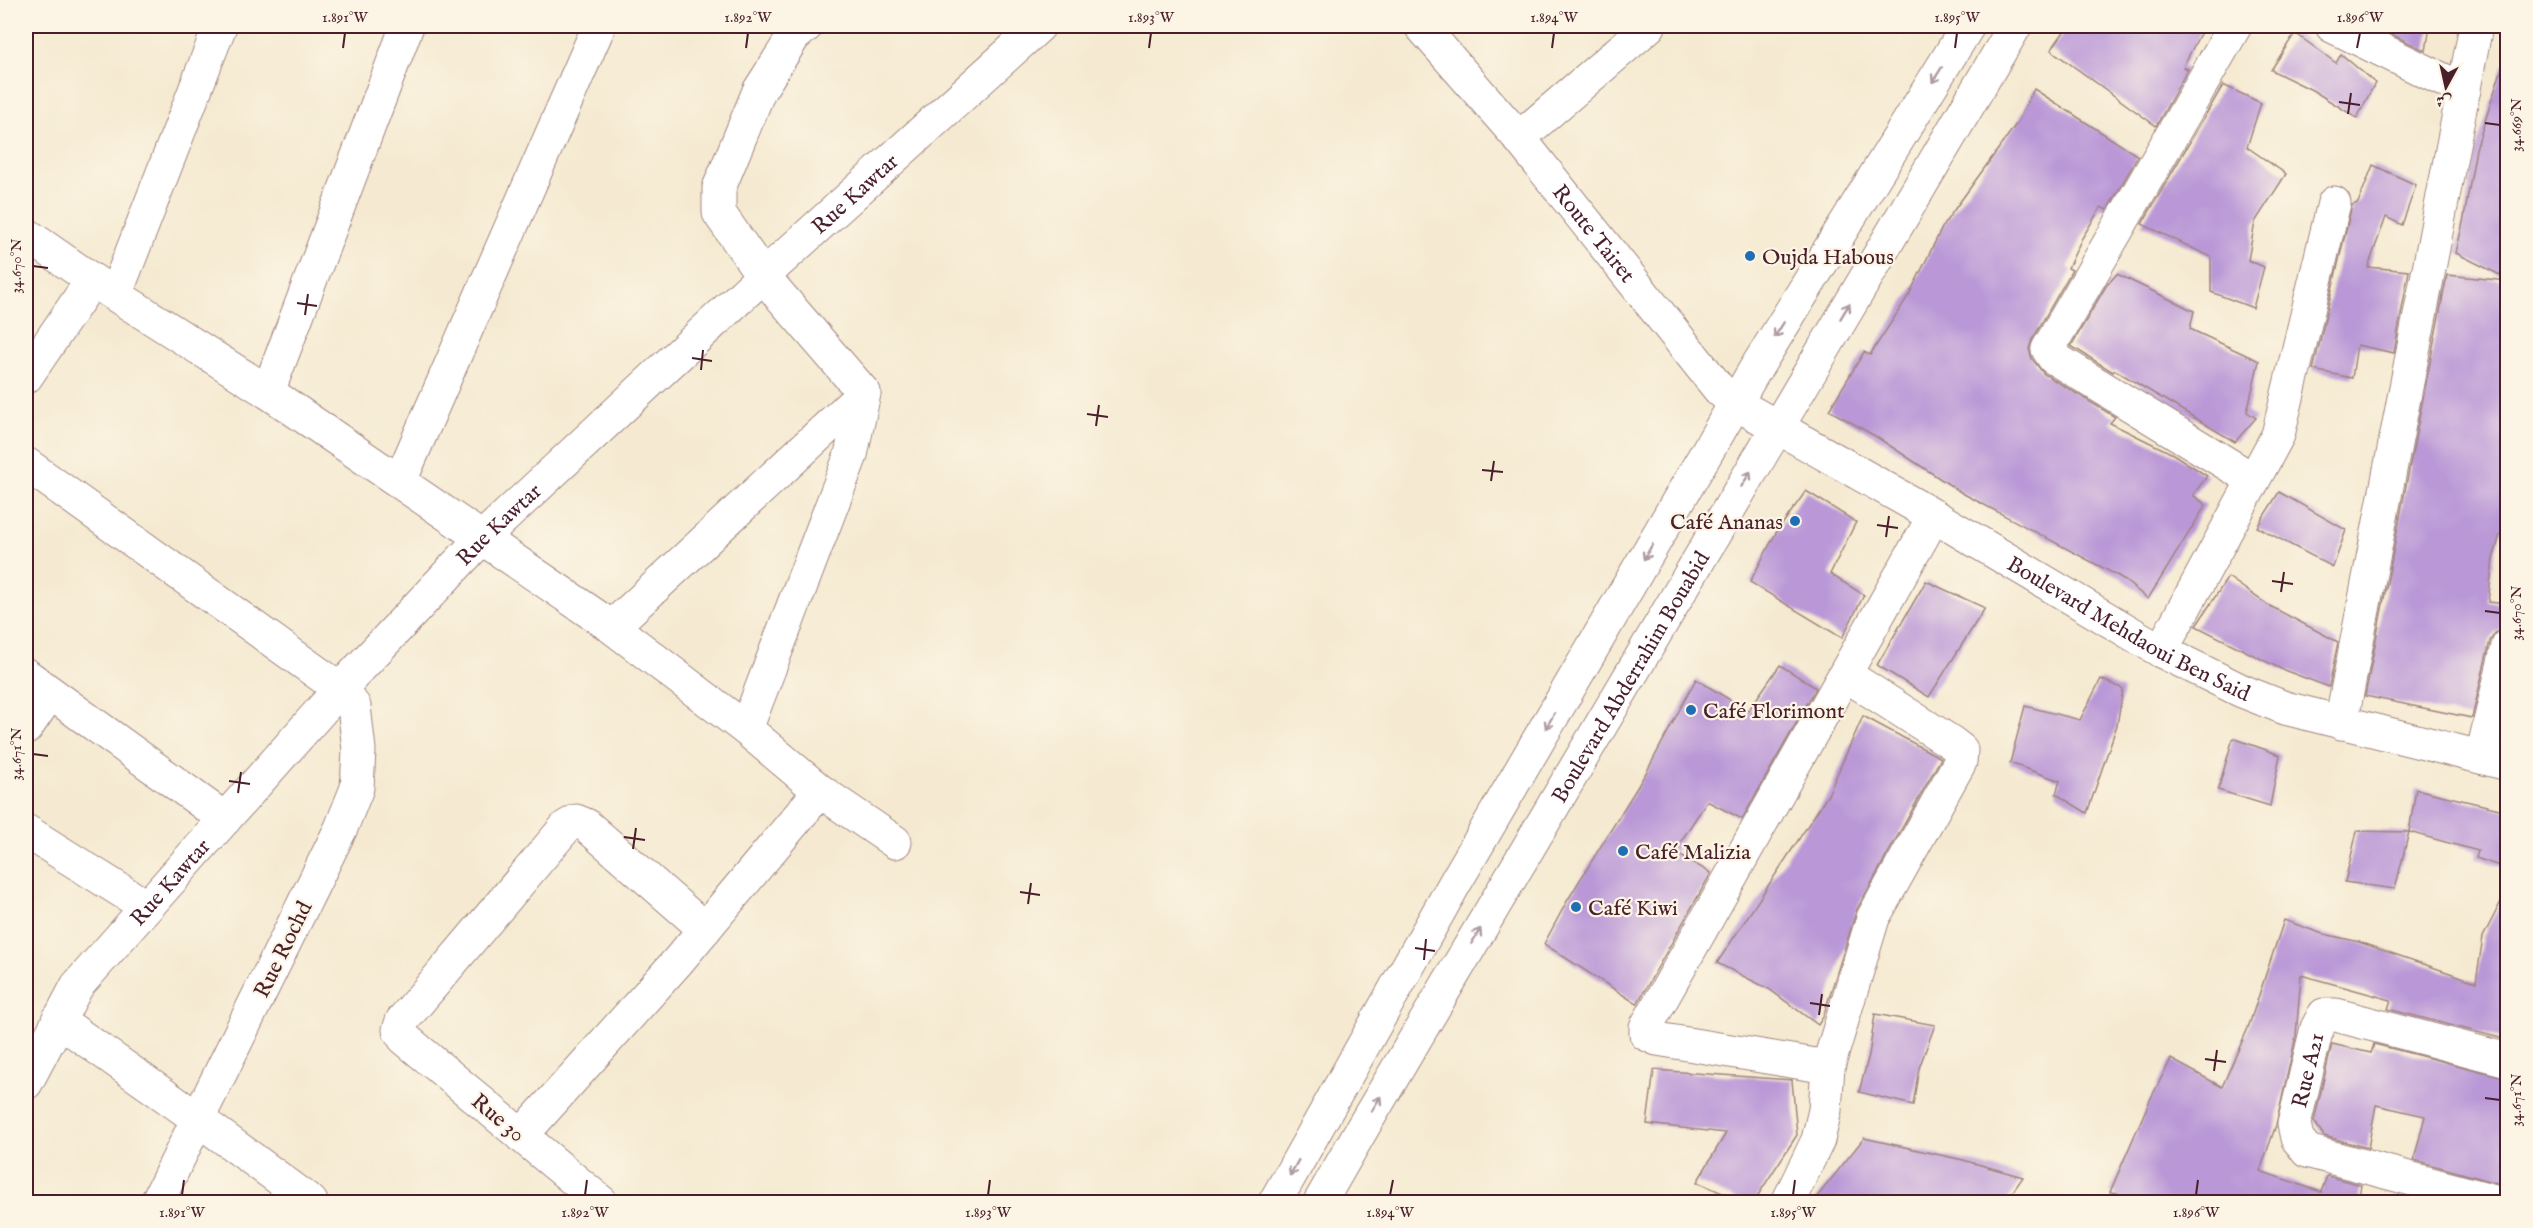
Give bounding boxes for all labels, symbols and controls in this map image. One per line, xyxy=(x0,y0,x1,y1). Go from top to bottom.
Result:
text: 1.891°W xyxy=(322,8,369,27)
text: 1.892°W xyxy=(724,8,772,27)
text: 1.893°W xyxy=(1128,8,1175,27)
text: 1.894°W xyxy=(1530,8,1578,27)
text: 1.895°W xyxy=(1934,8,1981,27)
text: 1.896°W xyxy=(2337,8,2384,27)
north arrow xyxy=(2416,57,2476,117)
one-way arrow xyxy=(1931,66,1943,83)
text: ش xyxy=(2435,89,2453,111)
text: 34.669°N xyxy=(2507,98,2526,152)
street label: Rue Kawtar xyxy=(806,148,905,241)
street label: Route Tairet xyxy=(1545,179,1641,289)
text: 34.670°N xyxy=(7,239,26,293)
place label: Oujda Habous xyxy=(1762,244,1894,272)
marker: Oujda Habous xyxy=(1743,249,1757,263)
one-way arrow xyxy=(1839,303,1851,320)
one-way arrow xyxy=(1773,321,1785,338)
one-way arrow xyxy=(1740,471,1752,488)
street label: Rue Kawtar xyxy=(451,478,548,573)
place label: Café Ananas xyxy=(1670,509,1783,537)
marker: Café Ananas xyxy=(1788,514,1802,528)
one-way arrow xyxy=(1642,543,1654,560)
street label: Boulevard Abderrahim Bouabid xyxy=(1546,546,1717,808)
street label: Boulevard Mehdaoui Ben Said xyxy=(2001,551,2254,709)
text: 34.670°N xyxy=(2507,586,2526,640)
place label: Café Florimont xyxy=(1703,698,1845,726)
marker: Café Florimont xyxy=(1684,703,1698,717)
one-way arrow xyxy=(1543,712,1555,729)
text: 34.671°N xyxy=(7,727,26,781)
street label: Rue Kawtar xyxy=(125,833,217,933)
place label: Café Malizia xyxy=(1635,839,1751,867)
marker: Café Malizia xyxy=(1616,844,1630,858)
place label: Café Kiwi xyxy=(1588,895,1678,923)
street label: Rue Rochd xyxy=(248,897,319,1003)
marker: Café Kiwi xyxy=(1569,900,1583,914)
one-way arrow xyxy=(1470,928,1482,945)
street label: Rue A21 xyxy=(2286,1030,2331,1111)
text: 34.671°N xyxy=(2507,1073,2526,1127)
street label: Rue 30 xyxy=(465,1088,530,1149)
one-way arrow xyxy=(1371,1096,1383,1113)
one-way arrow xyxy=(1288,1159,1300,1176)
text: 1.891°W xyxy=(159,1203,206,1222)
text: 1.892°W xyxy=(561,1203,609,1222)
text: 1.893°W xyxy=(965,1203,1012,1222)
text: 1.894°W xyxy=(1366,1203,1414,1222)
text: 1.895°W xyxy=(1770,1203,1817,1222)
text: 1.896°W xyxy=(2173,1203,2220,1222)

